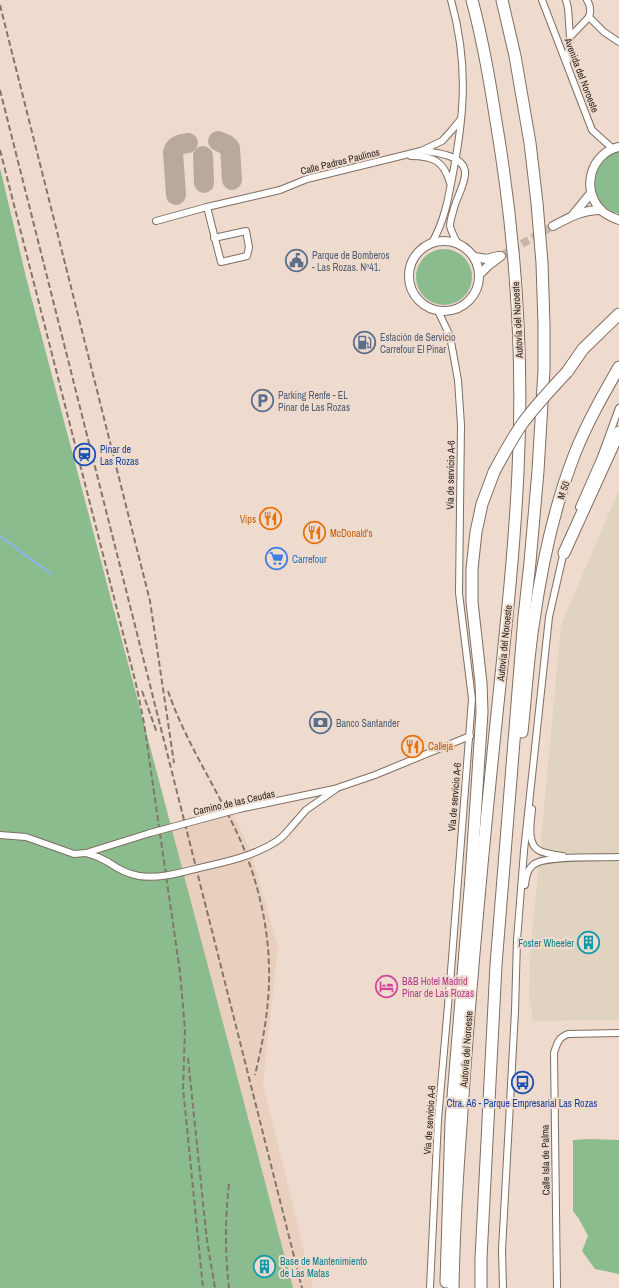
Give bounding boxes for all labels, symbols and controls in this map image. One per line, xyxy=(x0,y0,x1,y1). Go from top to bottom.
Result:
street label: Avenida del Noroeste xyxy=(561,35,602,115)
street label: Calle Padres Paulinos xyxy=(299,145,381,178)
public building icon: Parque de Bomberos - Las Rozas. Nº41. xyxy=(284,248,310,274)
place label: Parque de Bomberos - Las Rozas. Nº41. xyxy=(312,249,390,274)
street label: Autovía del Noroeste xyxy=(509,281,526,360)
fuel station icon: Estación de Servicio Carrefour El Pinar xyxy=(352,330,378,356)
place label: Estación de Servicio Carrefour El Pinar xyxy=(380,331,456,356)
parking icon: Parking Renfe - EL Pinar de Las Rozas xyxy=(249,388,275,414)
place label: Parking Renfe - EL Pinar de Las Rozas xyxy=(278,389,350,414)
street label: Vía de servicio A-6 xyxy=(443,440,458,510)
station icon: Pinar de Las Rozas xyxy=(72,442,98,468)
place label: Pinar de Las Rozas xyxy=(100,443,139,468)
street label: M 50 xyxy=(554,479,573,501)
restaurant icon: Vips xyxy=(258,506,284,532)
place label: Vips xyxy=(240,513,256,526)
restaurant icon: McDonald's xyxy=(301,520,327,546)
place label: McDonald's xyxy=(330,527,373,540)
supermarket icon: Carrefour xyxy=(263,546,289,572)
place label: Carrefour xyxy=(292,553,327,566)
street label: Autovía del Noroeste xyxy=(494,604,515,683)
bank icon: Banco Santander xyxy=(308,710,334,736)
place label: Banco Santander xyxy=(336,717,400,730)
restaurant icon: Calleja xyxy=(400,733,426,759)
place label: Calleja xyxy=(428,740,453,753)
street label: Vía de servicio A-6 xyxy=(445,762,464,832)
street label: Camino de las Ceudas xyxy=(192,787,276,818)
building icon: Foster Wheeler xyxy=(576,930,602,956)
place label: Foster Wheeler xyxy=(518,937,574,950)
hotel icon: B&B Hotel Madrid Pinar de Las Rozas xyxy=(373,974,399,1000)
place label: B&B Hotel Madrid Pinar de Las Rozas xyxy=(402,975,474,1000)
street label: Autovía del Noroeste xyxy=(457,1010,476,1089)
bus stop icon: Ctra. A6 - Parque Empresarial Las Rozas xyxy=(509,1070,535,1096)
street label: Vía de servicio A-6 xyxy=(421,1085,438,1155)
place label: Ctra. A6 - Parque Empresarial Las Rozas xyxy=(447,1097,597,1110)
street label: Calle Isla de Palma xyxy=(538,1124,553,1195)
building icon: Base de Mantenimiento de Las Matas xyxy=(252,1254,278,1280)
place label: Base de Mantenimiento de Las Matas xyxy=(280,1255,368,1280)

